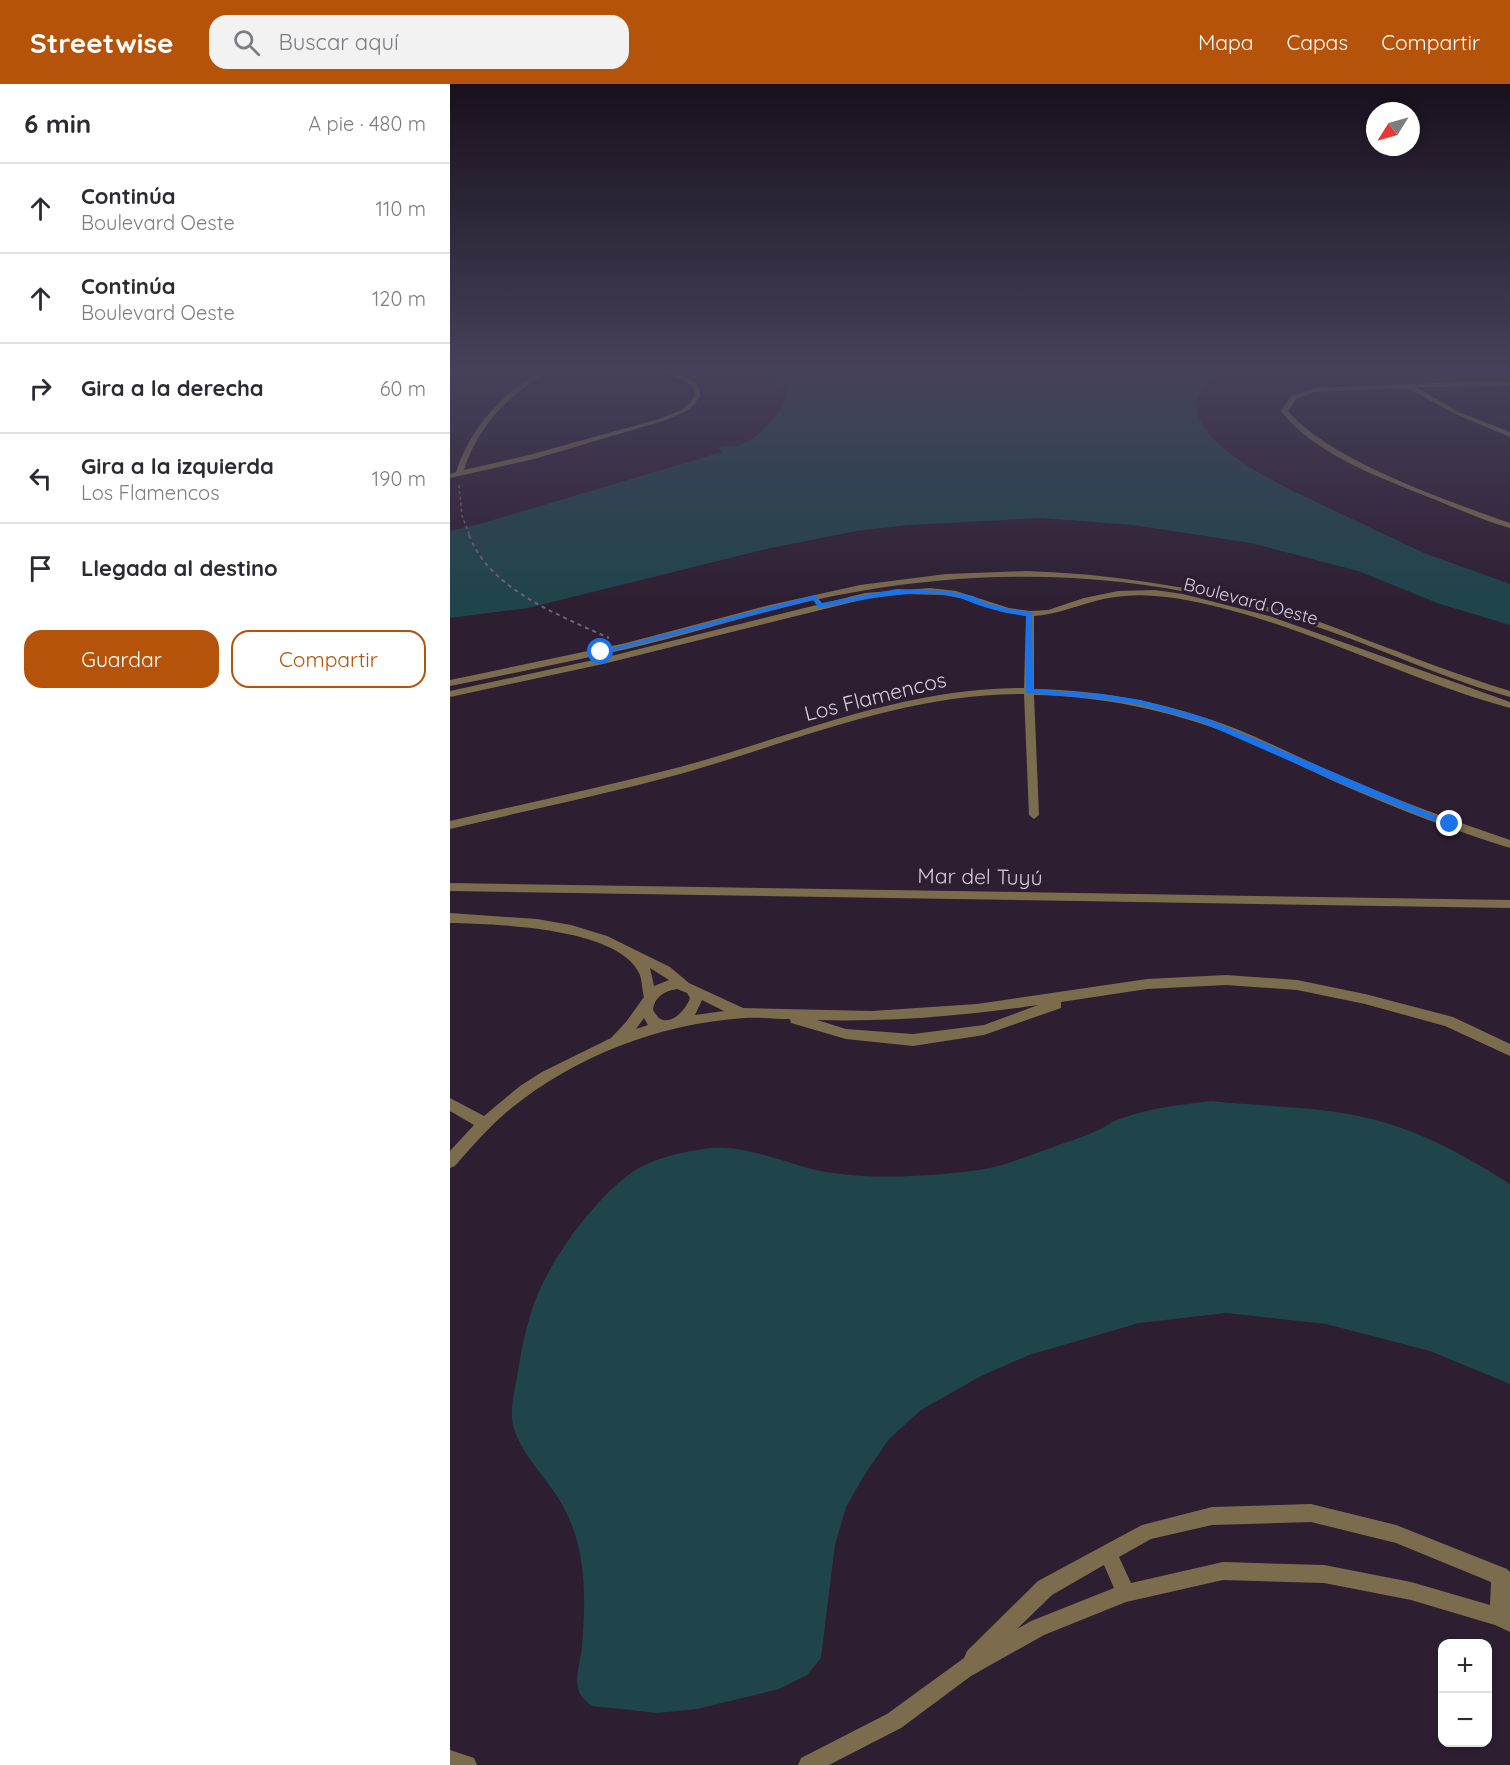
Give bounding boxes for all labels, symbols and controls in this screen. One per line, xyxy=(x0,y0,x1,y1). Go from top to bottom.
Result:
search box xyxy=(209,15,629,69)
text: Streetwise xyxy=(30,25,173,60)
icon: search xyxy=(230,26,263,59)
text: Buscar aquí xyxy=(278,28,399,56)
text: Mapa xyxy=(1198,29,1253,55)
text: Capas xyxy=(1286,29,1348,55)
text: Compartir xyxy=(1381,29,1480,55)
north arrow xyxy=(1366,102,1420,156)
text: 6 min xyxy=(24,107,91,140)
text: A pie · 480 m xyxy=(308,111,426,136)
text: Continúa xyxy=(81,182,176,210)
icon: ahead xyxy=(24,192,57,225)
text: 110 m xyxy=(376,196,426,221)
text: Boulevard Oeste xyxy=(81,210,235,235)
text: Continúa xyxy=(81,272,176,300)
icon: ahead xyxy=(24,282,57,315)
text: 120 m xyxy=(372,286,426,311)
text: Boulevard Oeste xyxy=(81,300,235,325)
icon: right xyxy=(24,372,57,405)
text: Gira a la derecha xyxy=(81,374,264,402)
text: 60 m xyxy=(380,376,426,401)
text: Gira a la izquierda xyxy=(81,452,274,480)
icon: left xyxy=(24,462,57,495)
text: 190 m xyxy=(372,466,426,491)
text: Los Flamencos xyxy=(81,480,220,505)
icon: arrive xyxy=(24,552,57,585)
text: Llegada al destino xyxy=(81,554,278,582)
street label: Boulevard Oeste xyxy=(1181,572,1321,630)
button: Guardar xyxy=(24,630,219,688)
button: Compartir xyxy=(231,630,426,688)
route start xyxy=(587,638,613,664)
street label: Los Flamencos xyxy=(801,666,949,726)
route end xyxy=(1436,810,1462,836)
street label: Mar del Tuyú xyxy=(917,862,1043,890)
map controls xyxy=(1438,1639,1492,1747)
button: + xyxy=(1438,1639,1492,1693)
button: − xyxy=(1438,1693,1492,1747)

